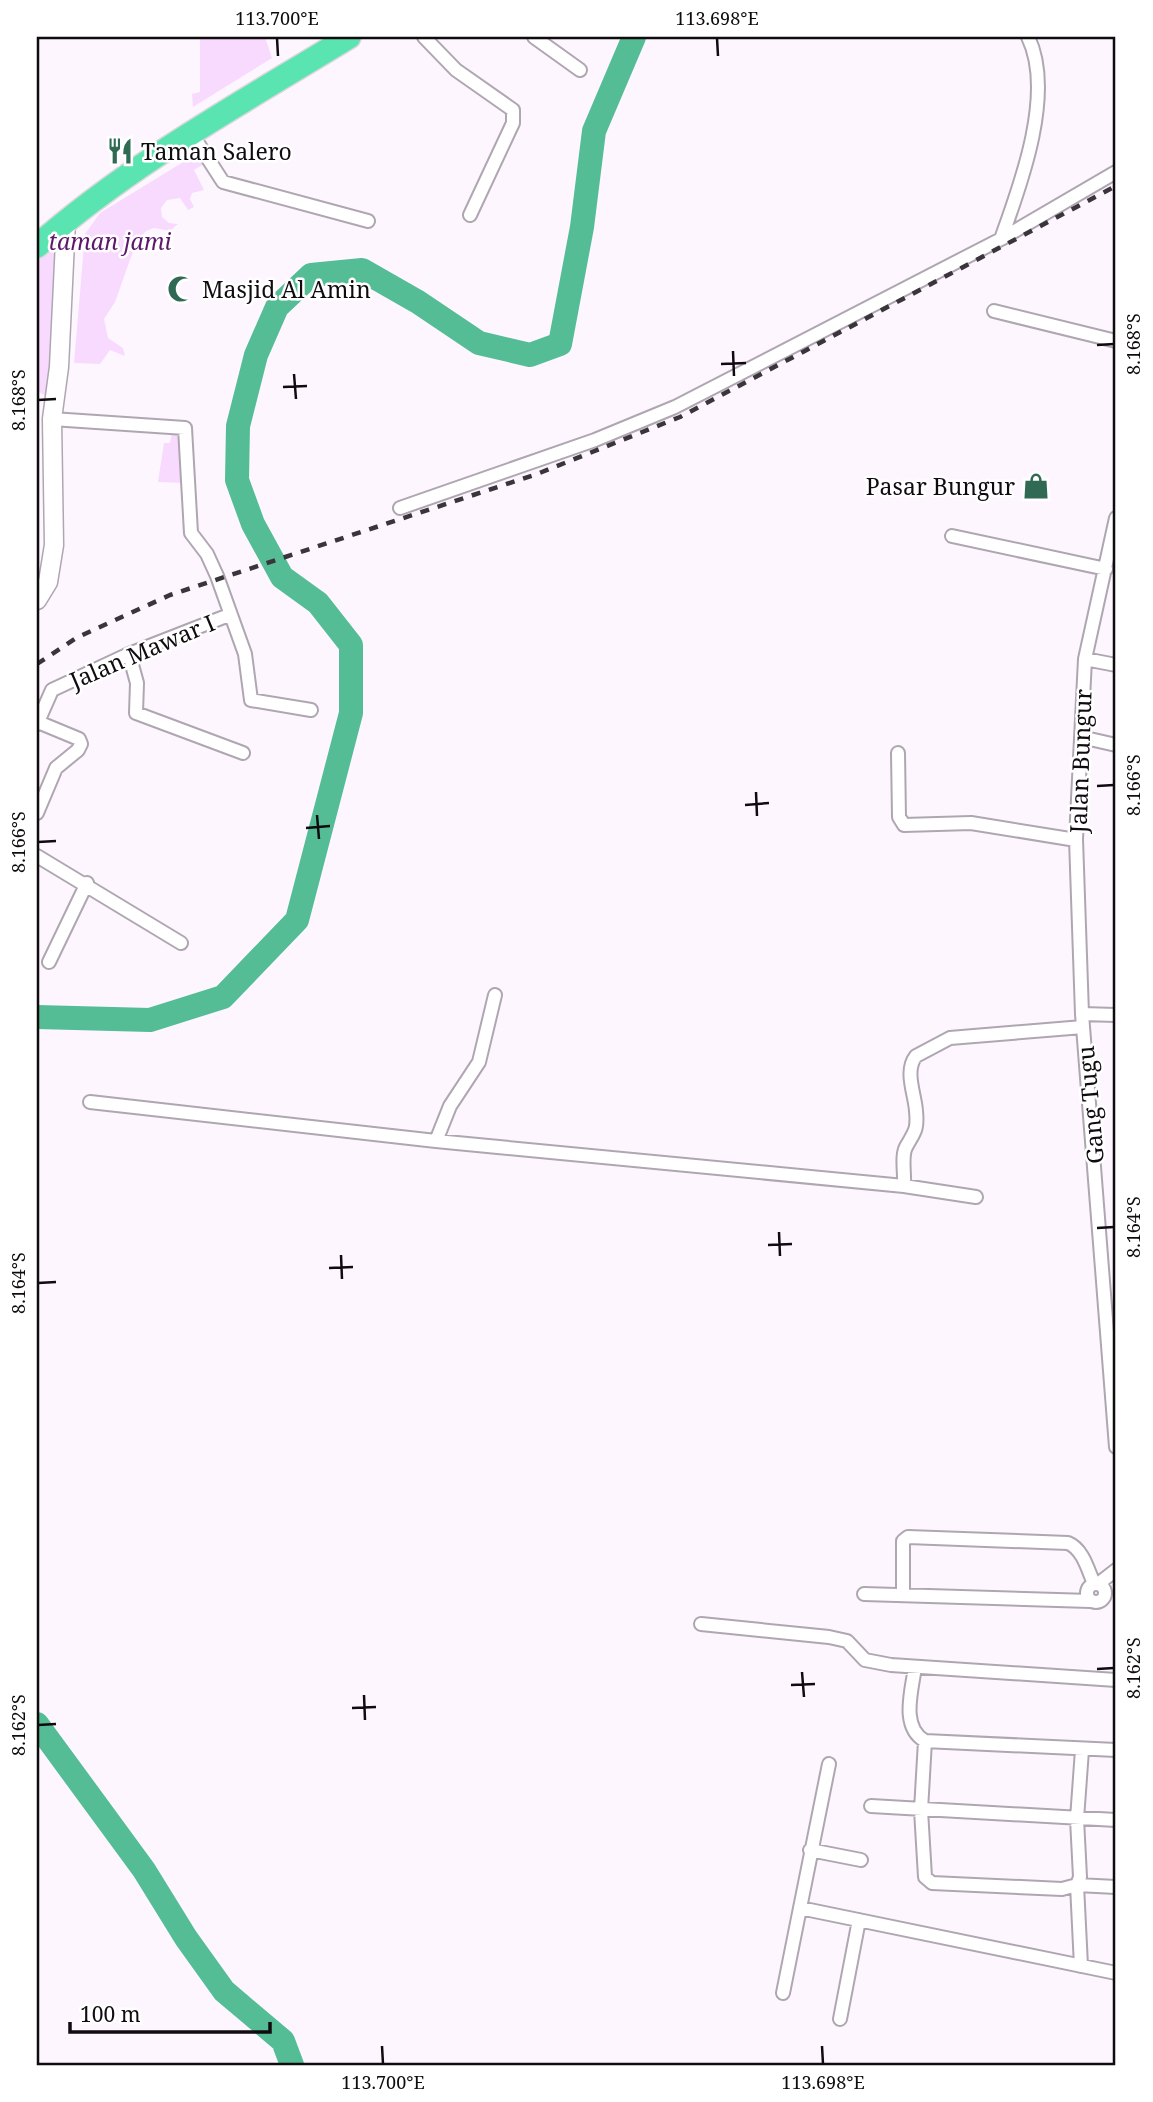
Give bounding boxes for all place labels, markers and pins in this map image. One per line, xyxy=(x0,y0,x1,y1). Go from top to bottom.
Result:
place label: Taman Salero xyxy=(141,135,292,167)
restaurant icon: Taman Salero xyxy=(105,136,135,166)
place label: Masjid Al Amin xyxy=(202,273,371,305)
mosque icon: Masjid Al Amin xyxy=(166,274,196,304)
place label: Pasar Bungur xyxy=(866,470,1015,502)
shop icon: Pasar Bungur xyxy=(1021,471,1051,501)

